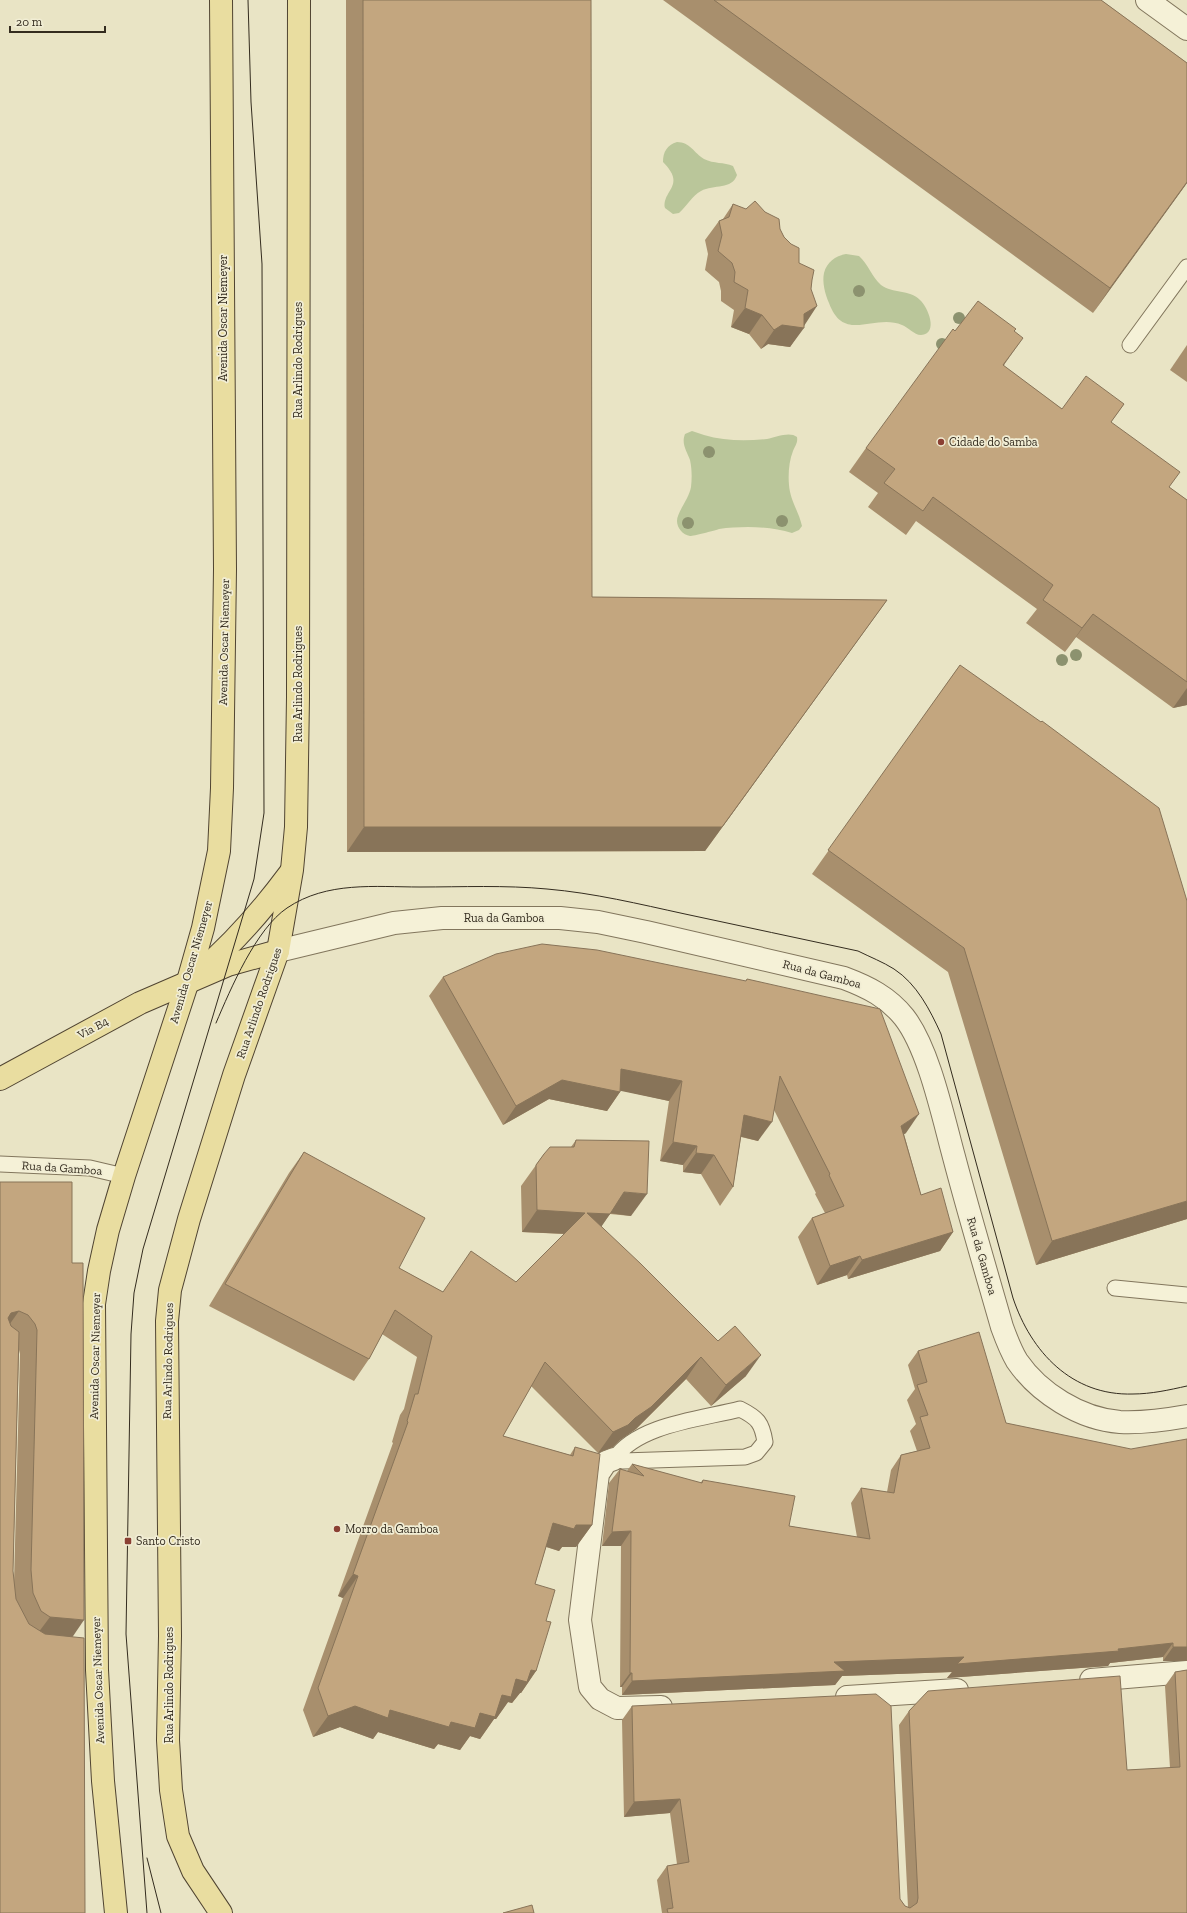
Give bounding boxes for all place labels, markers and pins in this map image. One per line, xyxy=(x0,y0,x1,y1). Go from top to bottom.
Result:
place label: Cidade do Samba xyxy=(949,435,1038,449)
marker: Cidade do Samba xyxy=(936,437,946,447)
place label: Morro da Gamboa xyxy=(345,1522,439,1536)
marker: Morro da Gamboa xyxy=(332,1524,342,1534)
place label: Santo Cristo xyxy=(136,1534,200,1548)
marker: Santo Cristo xyxy=(123,1536,133,1546)

